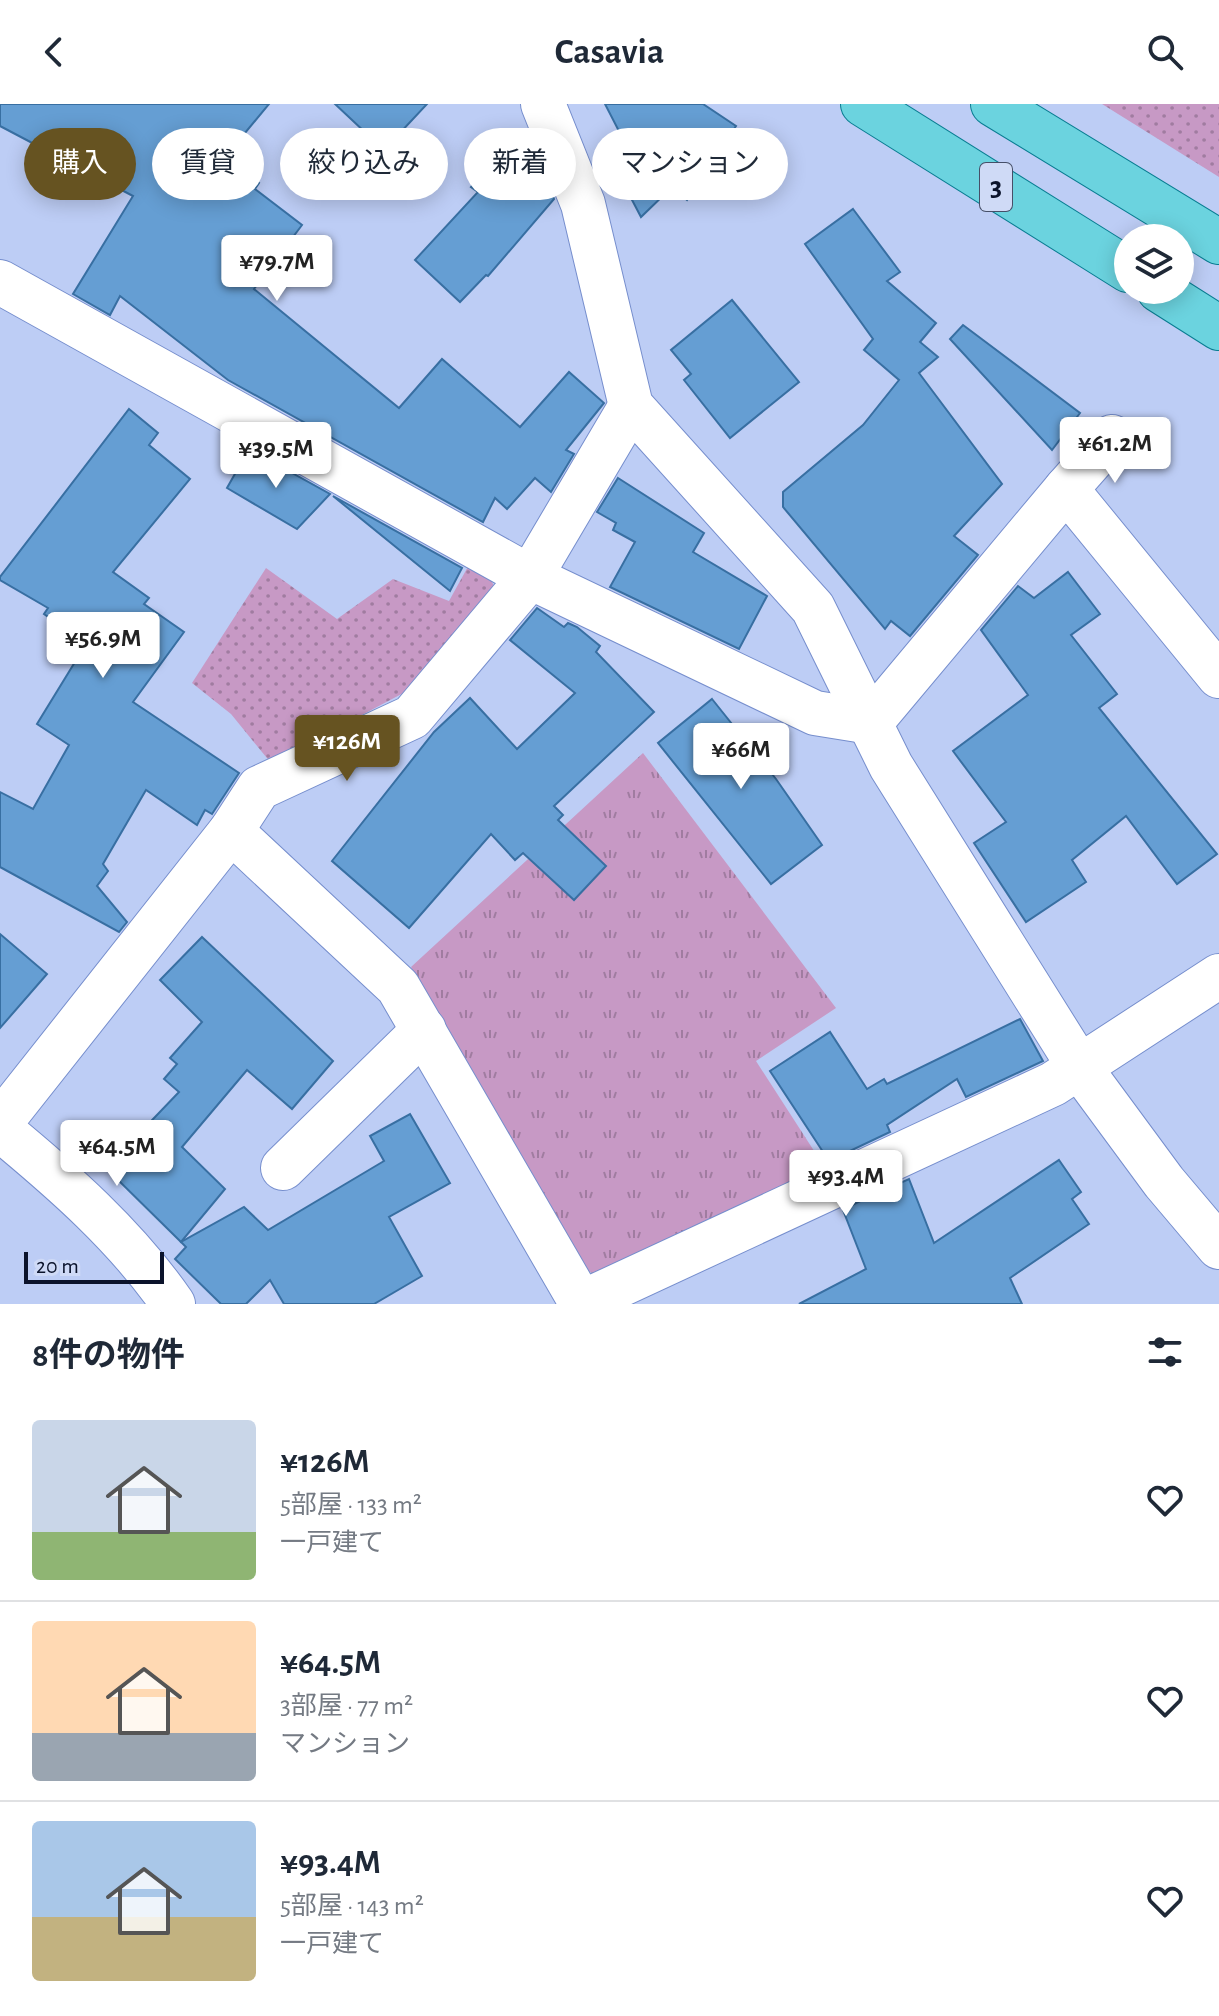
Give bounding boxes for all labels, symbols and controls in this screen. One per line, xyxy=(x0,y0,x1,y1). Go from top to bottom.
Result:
icon: back xyxy=(32,30,76,74)
icon: search xyxy=(1143,30,1187,74)
text: Casavia xyxy=(555,34,664,70)
chip: 購入 xyxy=(24,128,136,200)
chip: 賃貸 xyxy=(152,128,264,200)
chip: 絞り込み xyxy=(280,128,448,200)
chip: 新着 xyxy=(464,128,576,200)
chip: マンション xyxy=(592,128,788,200)
road number: 3 xyxy=(980,163,1012,211)
map controls xyxy=(1114,224,1194,304)
button: layers xyxy=(1114,224,1194,304)
pin: ¥79.7M xyxy=(212,235,342,303)
text: ¥79.7M xyxy=(239,248,315,274)
pin: ¥61.2M xyxy=(1050,417,1180,485)
pin: ¥39.5M xyxy=(211,422,341,490)
text: ¥61.2M xyxy=(1078,430,1152,456)
text: ¥39.5M xyxy=(238,435,314,461)
pin: ¥56.9M xyxy=(38,612,168,680)
text: ¥56.9M xyxy=(65,625,141,651)
pin: ¥126M xyxy=(291,715,403,783)
pin: ¥66M xyxy=(694,723,788,791)
text: ¥126M xyxy=(313,728,381,754)
text: ¥66M xyxy=(711,736,771,762)
pin: ¥64.5M xyxy=(52,1120,182,1188)
text: ¥64.5M xyxy=(78,1133,156,1159)
pin: ¥93.4M xyxy=(781,1150,911,1218)
text: ¥93.4M xyxy=(807,1163,885,1189)
scale bar xyxy=(24,1248,164,1284)
text: 20 m xyxy=(36,1255,79,1277)
icon: filters xyxy=(1143,1330,1187,1374)
text: 8件の物件 xyxy=(32,1339,185,1373)
text: ¥126M xyxy=(280,1445,370,1479)
icon: home xyxy=(96,1452,192,1548)
icon: heart xyxy=(1143,1478,1187,1522)
text: 5部屋 · 133 m² xyxy=(280,1492,422,1518)
text: 一戸建て xyxy=(280,1530,384,1556)
text: ¥64.5M xyxy=(280,1646,381,1680)
icon: home xyxy=(96,1653,192,1749)
icon: heart xyxy=(1143,1679,1187,1723)
text: 3部屋 · 77 m² xyxy=(280,1693,413,1719)
text: マンション xyxy=(280,1731,410,1757)
text: ¥93.4M xyxy=(280,1846,381,1880)
icon: home xyxy=(96,1853,192,1949)
icon: heart xyxy=(1143,1879,1187,1923)
text: 5部屋 · 143 m² xyxy=(280,1893,424,1919)
text: 一戸建て xyxy=(280,1931,384,1957)

